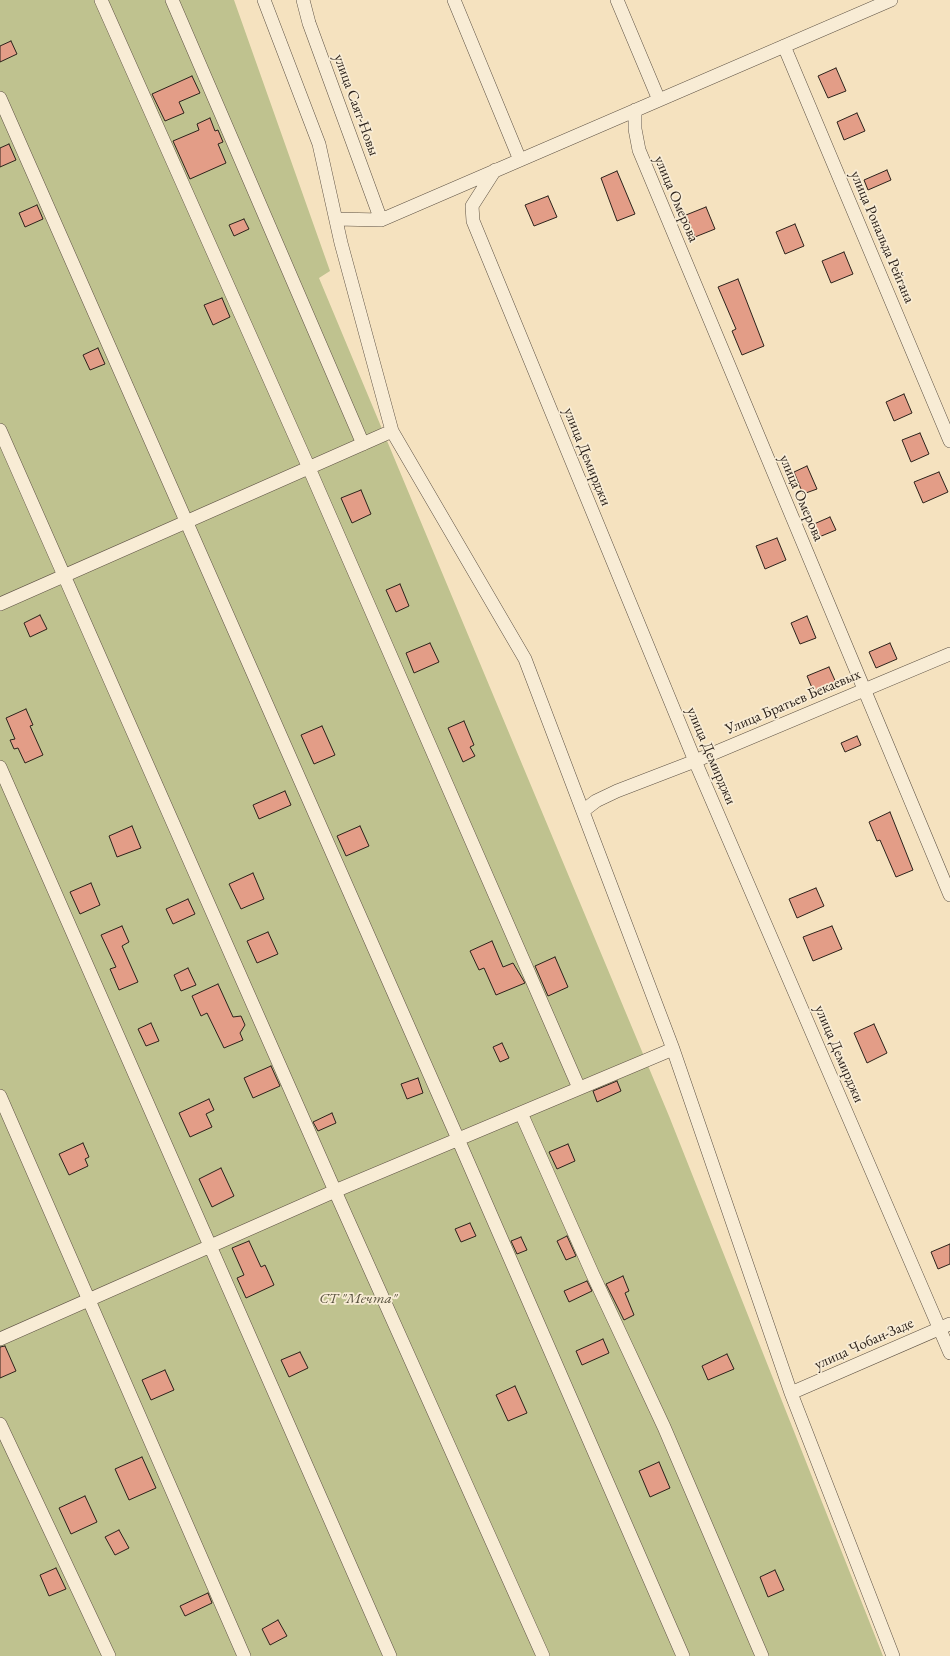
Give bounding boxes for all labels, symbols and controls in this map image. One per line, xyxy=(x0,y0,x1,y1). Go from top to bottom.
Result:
street label: улица Саят-Новы xyxy=(329,52,383,158)
street label: улица Омерова xyxy=(650,153,702,245)
street label: улица Рональда Рейгана xyxy=(846,168,918,306)
street label: улица Демирджи xyxy=(559,405,615,509)
street label: улица Омерова xyxy=(775,452,827,544)
street label: Улица Братьев Бекаевых xyxy=(723,665,863,739)
street label: улица Демирджи xyxy=(682,704,740,808)
street label: улица Демирджи xyxy=(810,1002,868,1106)
park label: СТ "Мечта" xyxy=(319,1290,397,1308)
street label: улица Чобан-Заде xyxy=(812,1314,916,1374)

